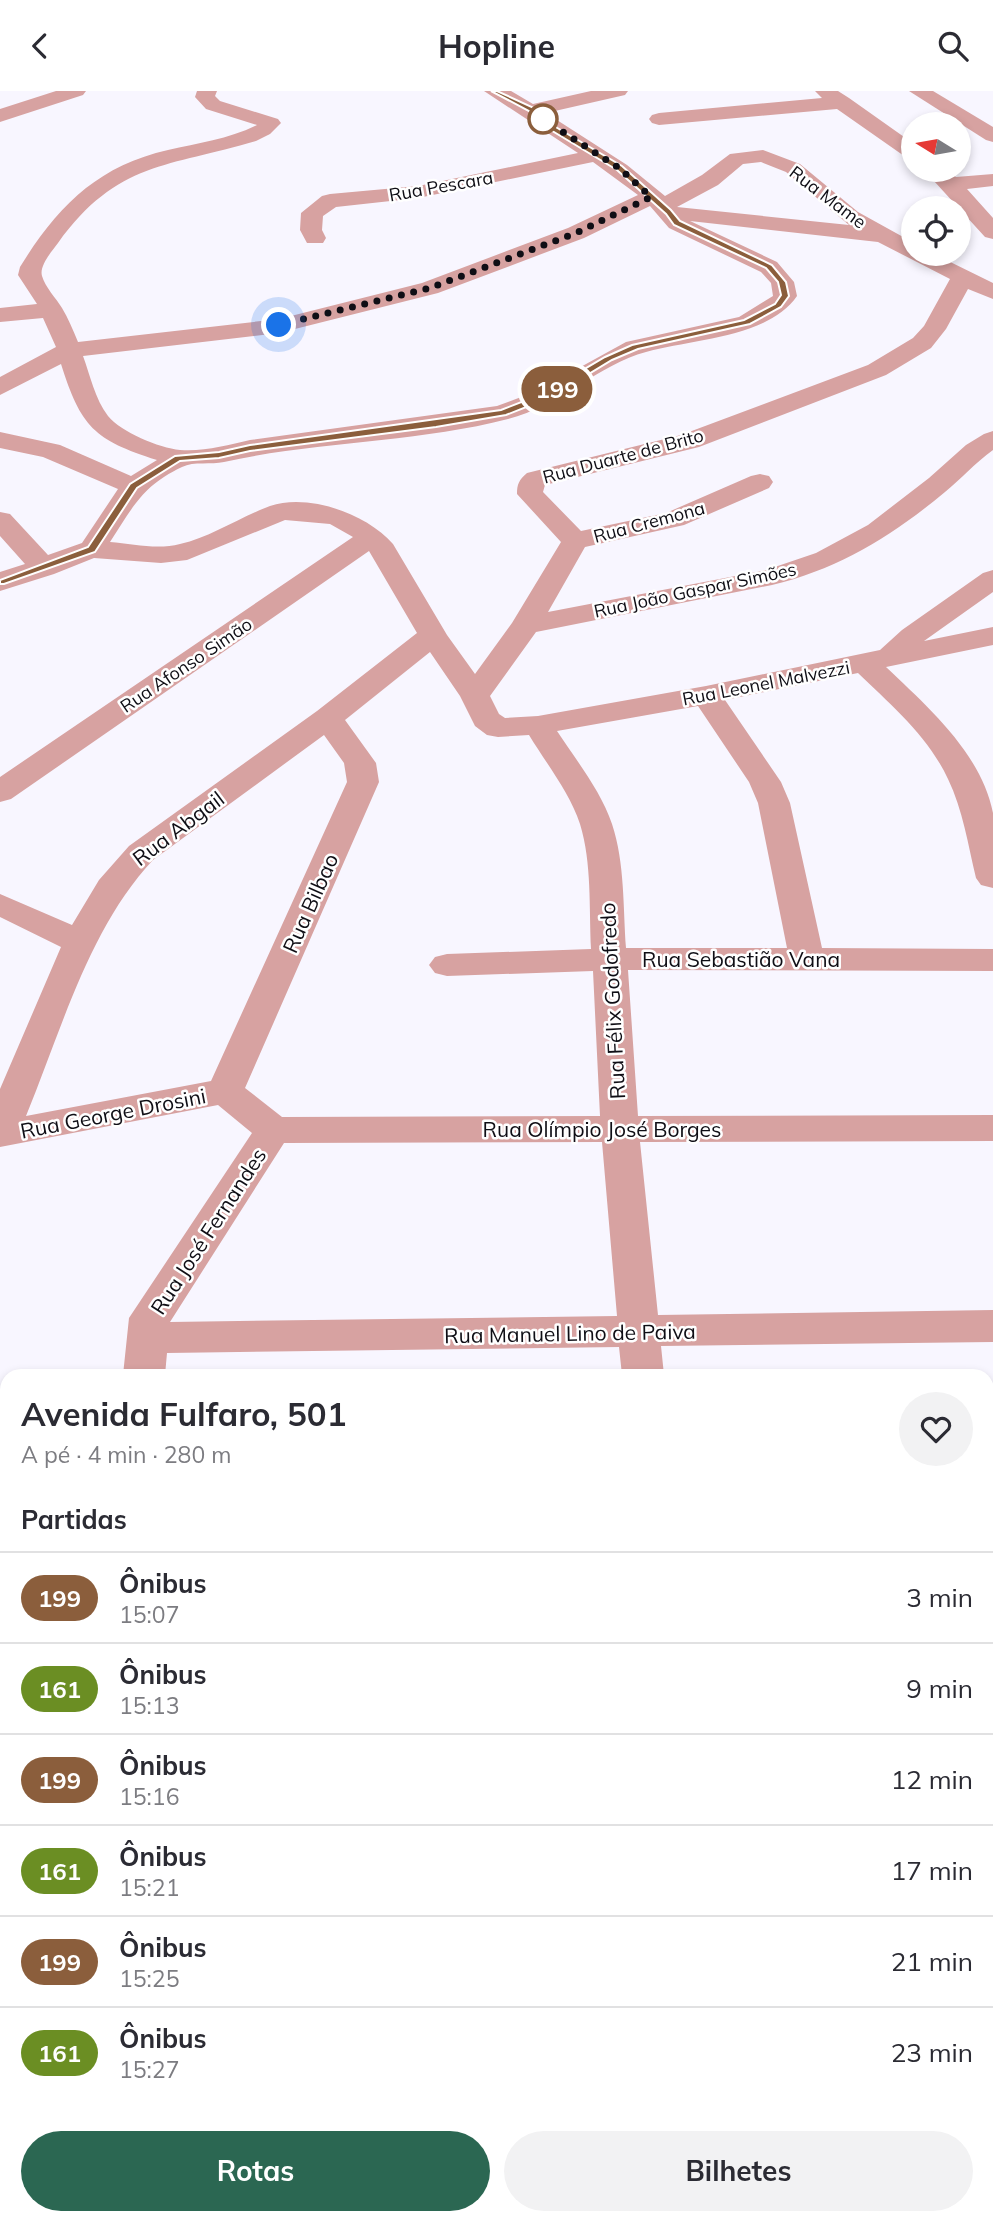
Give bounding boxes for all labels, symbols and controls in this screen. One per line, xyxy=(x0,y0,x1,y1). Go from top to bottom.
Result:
text: Hopline xyxy=(438,26,555,66)
icon: back xyxy=(21,27,59,65)
icon: search xyxy=(934,27,972,65)
unlabelled marker xyxy=(528,104,558,134)
north arrow xyxy=(901,112,971,182)
map controls xyxy=(901,112,971,266)
street label: Rua Mame xyxy=(785,161,871,233)
street label: Rua Pescara xyxy=(387,166,495,206)
button: locate xyxy=(901,196,971,266)
your location xyxy=(261,307,296,342)
line badge: 199 xyxy=(517,366,597,412)
text: 199 xyxy=(535,374,579,404)
street label: Rua Duarte de Brito xyxy=(540,423,706,489)
street label: Rua Cremona xyxy=(591,496,707,548)
street label: Rua João Gaspar Simões xyxy=(592,557,798,623)
street label: Rua Afonso Simão xyxy=(116,612,256,718)
street label: Rua Leonel Malvezzi xyxy=(680,655,852,711)
street label: Rua Abgail xyxy=(127,785,229,871)
street label: Rua Bilbao xyxy=(277,849,343,957)
street label: Rua Félix Godofredo xyxy=(594,902,630,1100)
street label: Rua Sebastião Vana xyxy=(642,946,840,972)
street label: Rua George Drosini xyxy=(18,1082,208,1144)
street label: Rua Olímpio José Borges xyxy=(483,1116,721,1142)
street label: Rua José Fernandes xyxy=(145,1143,271,1319)
street label: Rua Manuel Lino de Paiva xyxy=(444,1318,696,1348)
button: heart xyxy=(899,1392,973,1466)
text: Avenida Fulfaro, 501 xyxy=(21,1393,346,1434)
text: A pé · 4 min · 280 m xyxy=(21,1440,231,1469)
text: Partidas xyxy=(21,1503,127,1536)
text: Ônibus xyxy=(119,1567,207,1600)
text: 3 min xyxy=(906,1581,973,1614)
text: 199 xyxy=(38,1583,81,1613)
text: 15:07 xyxy=(119,1600,179,1629)
text: Ônibus xyxy=(119,1658,207,1691)
text: 9 min xyxy=(906,1672,973,1705)
text: 161 xyxy=(38,1674,81,1704)
text: 15:13 xyxy=(119,1691,179,1720)
text: Ônibus xyxy=(119,1749,207,1782)
text: 12 min xyxy=(891,1763,973,1796)
text: 199 xyxy=(38,1765,81,1795)
text: 15:16 xyxy=(119,1782,179,1811)
text: Ônibus xyxy=(119,1840,207,1873)
text: 17 min xyxy=(891,1854,973,1887)
text: 161 xyxy=(38,1856,81,1886)
text: 15:21 xyxy=(119,1873,179,1902)
text: Ônibus xyxy=(119,1931,207,1964)
text: 21 min xyxy=(891,1945,973,1978)
text: 199 xyxy=(38,1947,81,1977)
text: 15:25 xyxy=(119,1964,179,1993)
text: Ônibus xyxy=(119,2022,207,2055)
text: 23 min xyxy=(891,2036,973,2069)
text: 161 xyxy=(38,2038,81,2068)
text: 15:27 xyxy=(119,2055,179,2084)
button: Rotas xyxy=(21,2131,490,2211)
button: Bilhetes xyxy=(504,2131,973,2211)

